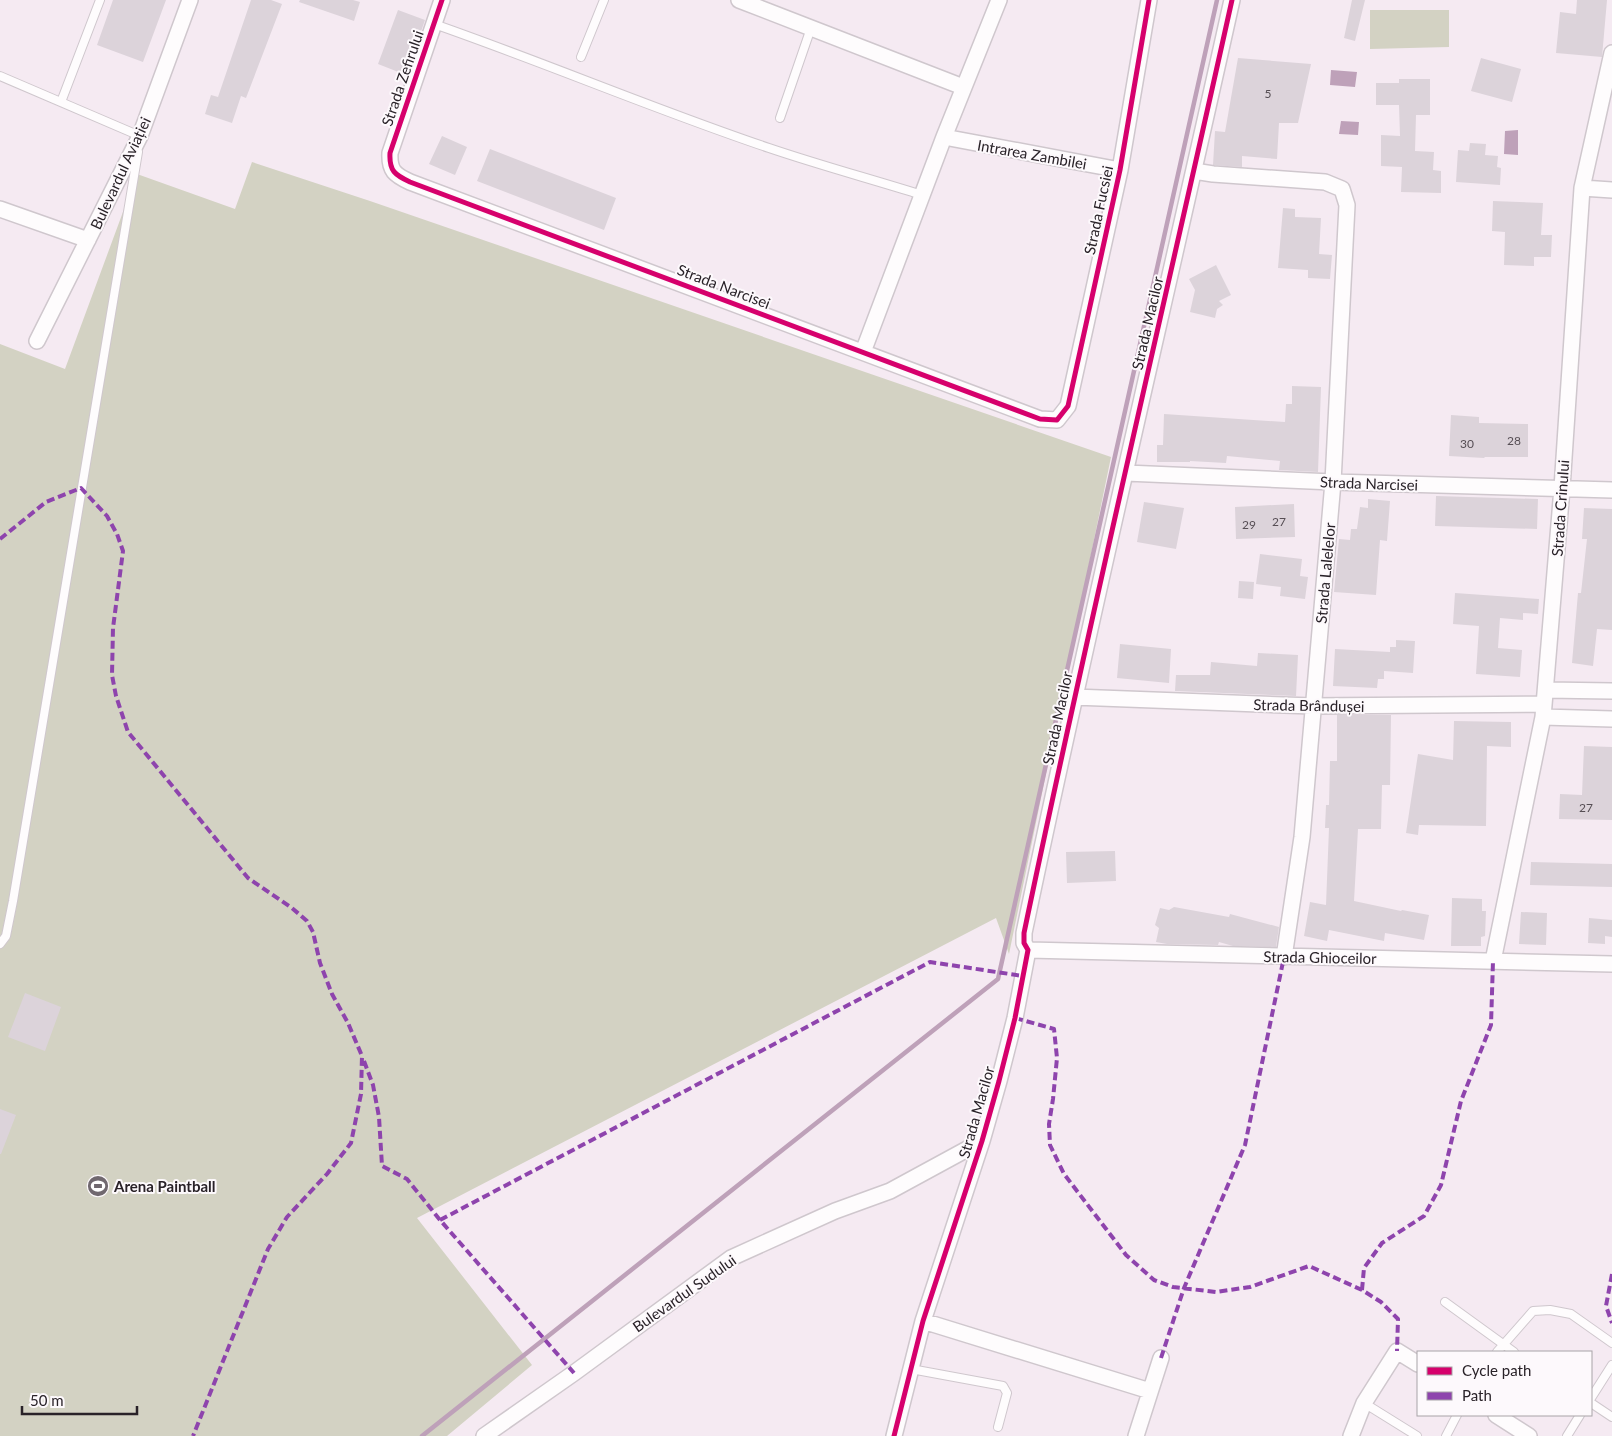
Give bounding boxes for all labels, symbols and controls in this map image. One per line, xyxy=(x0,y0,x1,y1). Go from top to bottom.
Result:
street label: Strada Zefirului xyxy=(377,28,427,128)
house number: 5 xyxy=(1265,86,1272,101)
street label: Bulevardul Aviației xyxy=(86,114,154,232)
street label: Intrarea Zambilei xyxy=(976,136,1088,172)
street label: Strada Fucsiei xyxy=(1080,164,1116,256)
street label: Strada Narcisei xyxy=(675,260,773,312)
street label: Strada Macilor xyxy=(1128,274,1167,371)
house number: 28 xyxy=(1507,433,1521,448)
house number: 30 xyxy=(1460,436,1474,451)
street label: Strada Crinului xyxy=(1548,459,1572,557)
street label: Strada Narcisei xyxy=(1320,472,1418,494)
house number: 27 xyxy=(1272,514,1286,529)
house number: 29 xyxy=(1242,517,1256,532)
street label: Strada Lalelelor xyxy=(1312,521,1338,624)
street label: Strada Macilor xyxy=(1038,669,1076,766)
street label: Strada Brândușei xyxy=(1253,695,1365,715)
house number: 27 xyxy=(1579,800,1593,815)
street label: Strada Ghioceilor xyxy=(1263,947,1377,967)
street label: Strada Macilor xyxy=(954,1063,998,1160)
sports icon: Arena Paintball xyxy=(86,1174,110,1198)
place label: Arena Paintball xyxy=(113,1177,216,1195)
street label: Bulevardul Sudului xyxy=(629,1251,739,1335)
legend xyxy=(1417,1351,1592,1416)
text: Cycle path xyxy=(1462,1361,1531,1379)
scale bar xyxy=(22,1384,138,1416)
text: Path xyxy=(1462,1386,1492,1404)
text: 50 m xyxy=(30,1391,64,1409)

